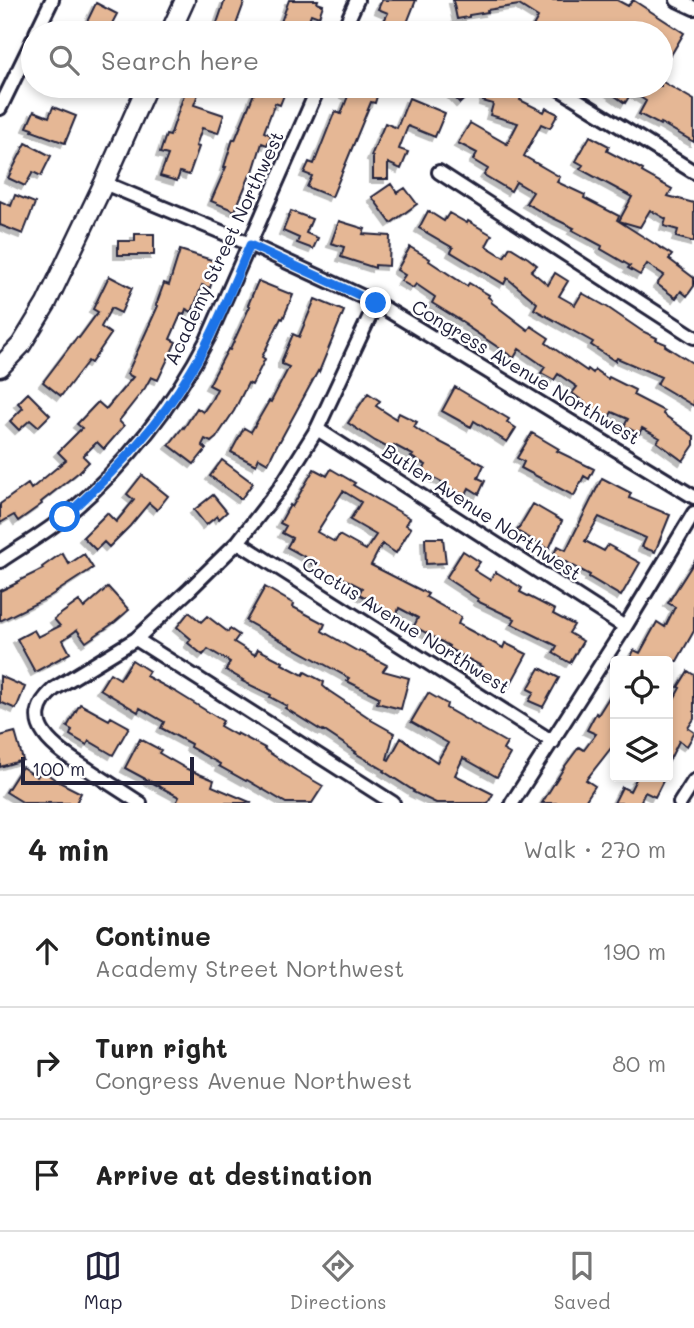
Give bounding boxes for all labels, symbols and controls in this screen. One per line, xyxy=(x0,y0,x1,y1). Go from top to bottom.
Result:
search box xyxy=(21,21,673,98)
icon: search xyxy=(45,41,83,79)
text: Search here xyxy=(101,43,259,77)
street label: Academy Street Northwest xyxy=(158,127,289,369)
route end xyxy=(360,287,391,318)
street label: Congress Avenue Northwest xyxy=(408,293,645,450)
street label: Butler Avenue Northwest xyxy=(378,438,587,585)
route start xyxy=(49,501,80,532)
street label: Cactus Avenue Northwest xyxy=(298,550,515,699)
map controls xyxy=(610,656,673,782)
button: locate xyxy=(610,656,673,719)
button: layers xyxy=(610,719,673,782)
scale bar xyxy=(21,754,194,786)
text: 100 m xyxy=(32,756,85,781)
text: 4 min xyxy=(28,829,109,869)
text: Walk · 270 m xyxy=(523,834,666,864)
text: Continue xyxy=(95,919,211,953)
icon: ahead xyxy=(28,932,66,970)
text: 190 m xyxy=(602,936,666,966)
text: Academy Street Northwest xyxy=(95,953,405,983)
text: Turn right xyxy=(95,1031,228,1065)
icon: right xyxy=(28,1044,66,1082)
text: 80 m xyxy=(612,1048,666,1078)
text: Congress Avenue Northwest xyxy=(95,1065,412,1095)
icon: arrive xyxy=(28,1156,66,1194)
text: Arrive at destination xyxy=(95,1158,372,1192)
tab: Map xyxy=(84,1247,122,1314)
tab: Directions xyxy=(290,1247,386,1314)
tab: Saved xyxy=(554,1247,610,1314)

